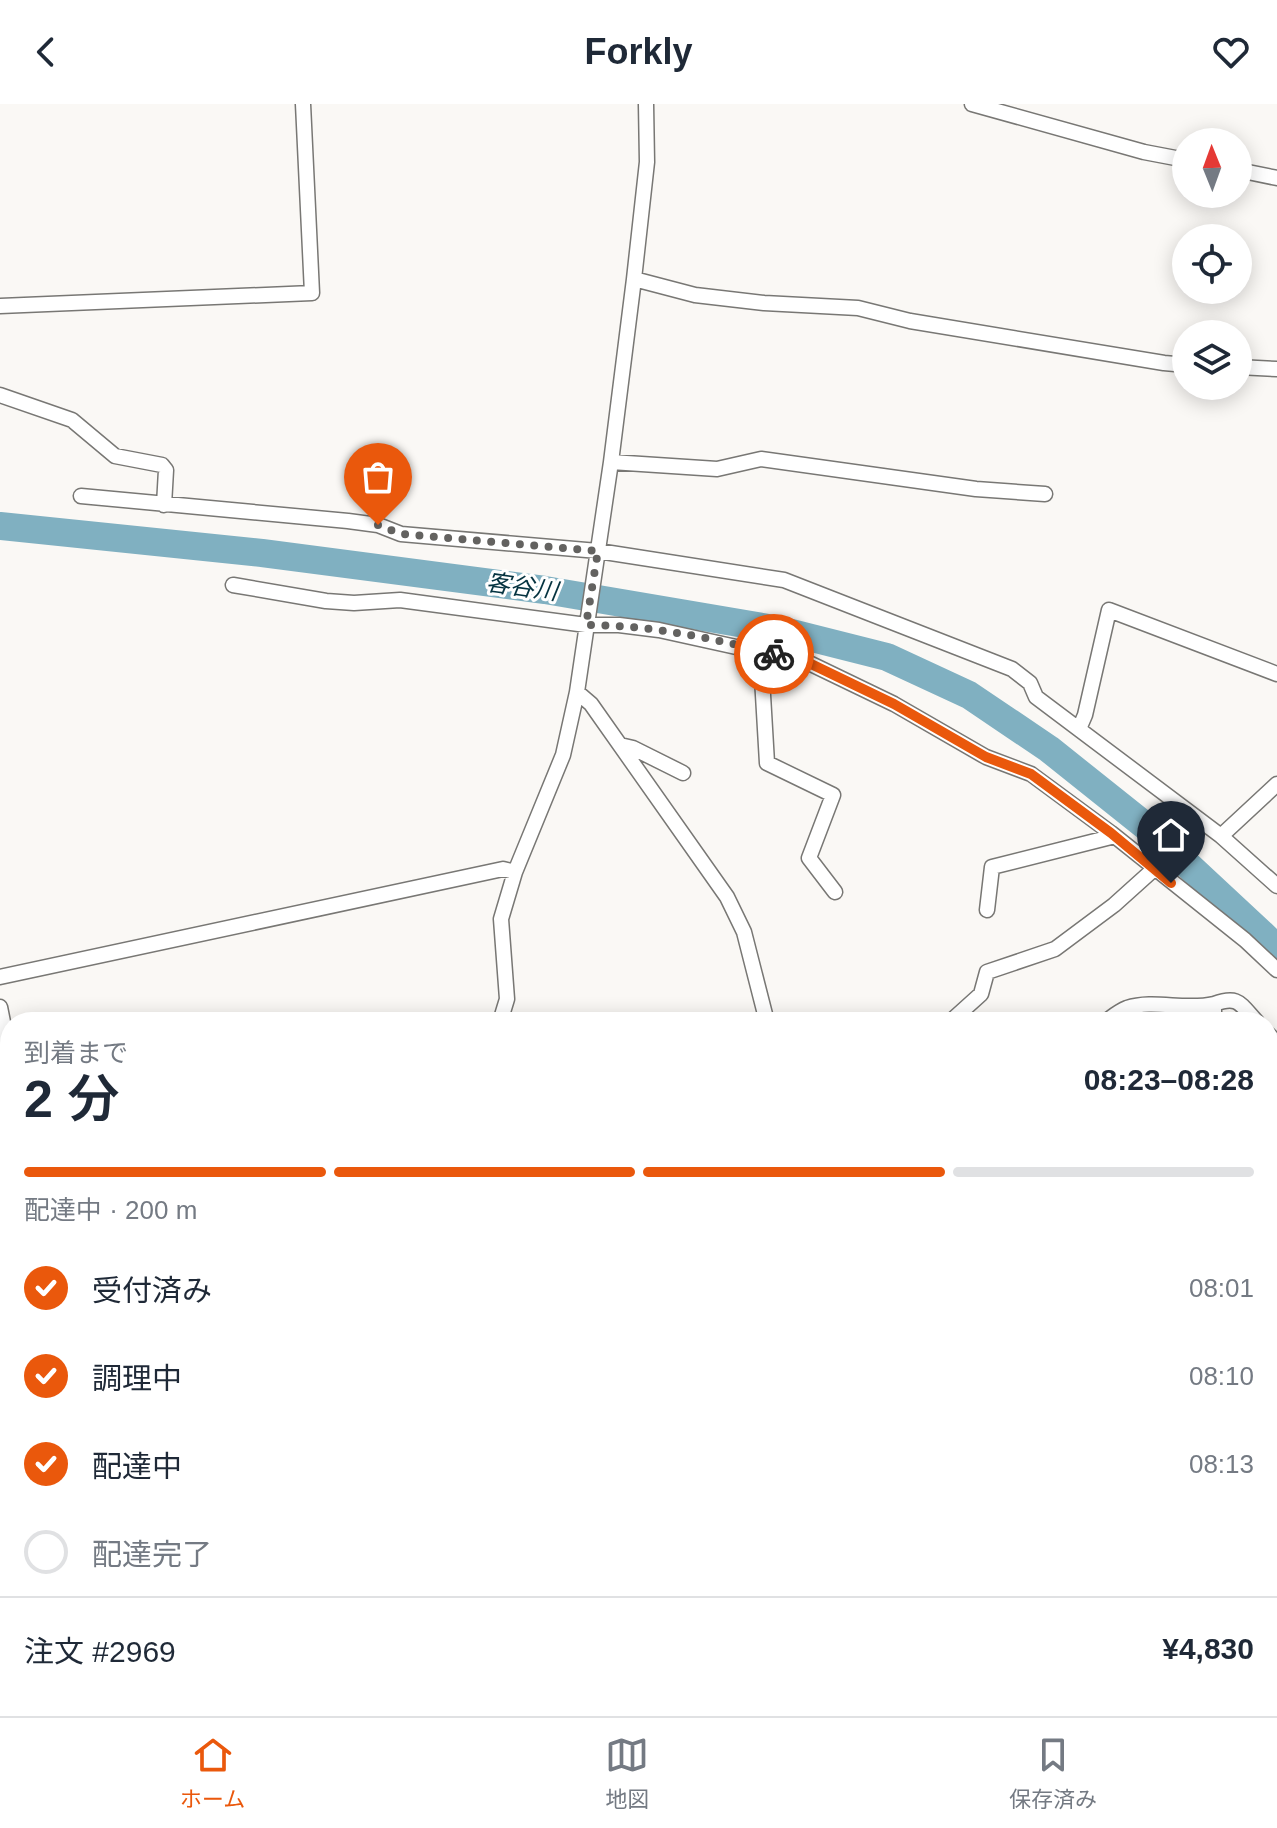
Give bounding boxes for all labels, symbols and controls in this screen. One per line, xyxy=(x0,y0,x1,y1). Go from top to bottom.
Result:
icon: back xyxy=(24,30,68,74)
icon: heart xyxy=(1209,30,1253,74)
text: Forkly xyxy=(584,31,693,72)
north arrow xyxy=(1172,128,1252,208)
map controls xyxy=(1172,128,1252,400)
button: locate xyxy=(1172,224,1252,304)
button: layers xyxy=(1172,320,1252,400)
pin xyxy=(344,443,412,525)
icon: bag xyxy=(356,455,400,499)
water label: 客谷川 xyxy=(485,568,563,605)
courier xyxy=(734,614,814,694)
icon: bike xyxy=(752,632,796,676)
pin xyxy=(1137,801,1205,883)
icon: home xyxy=(1149,813,1193,857)
text: 到着まで xyxy=(24,1038,128,1068)
text: 08:23–08:28 xyxy=(1084,1063,1254,1096)
text: 2 分 xyxy=(24,1070,119,1128)
text: 配達中 · 200 m xyxy=(24,1195,197,1225)
icon: check xyxy=(24,1266,68,1310)
text: 08:01 xyxy=(1189,1273,1254,1303)
text: 受付済み xyxy=(92,1274,212,1307)
icon: check xyxy=(24,1354,68,1398)
text: 08:10 xyxy=(1189,1361,1254,1391)
text: 調理中 xyxy=(92,1362,182,1395)
icon: check xyxy=(24,1442,68,1486)
text: 08:13 xyxy=(1189,1449,1254,1479)
text: 配達中 xyxy=(92,1450,182,1483)
text: 配達完了 xyxy=(92,1538,212,1571)
text: ¥4,830 xyxy=(1162,1632,1254,1665)
text: 注文 #2969 xyxy=(24,1635,176,1668)
tab: ホーム xyxy=(180,1733,245,1813)
tab: 地図 xyxy=(605,1733,649,1813)
tab: 保存済み xyxy=(1009,1733,1097,1813)

